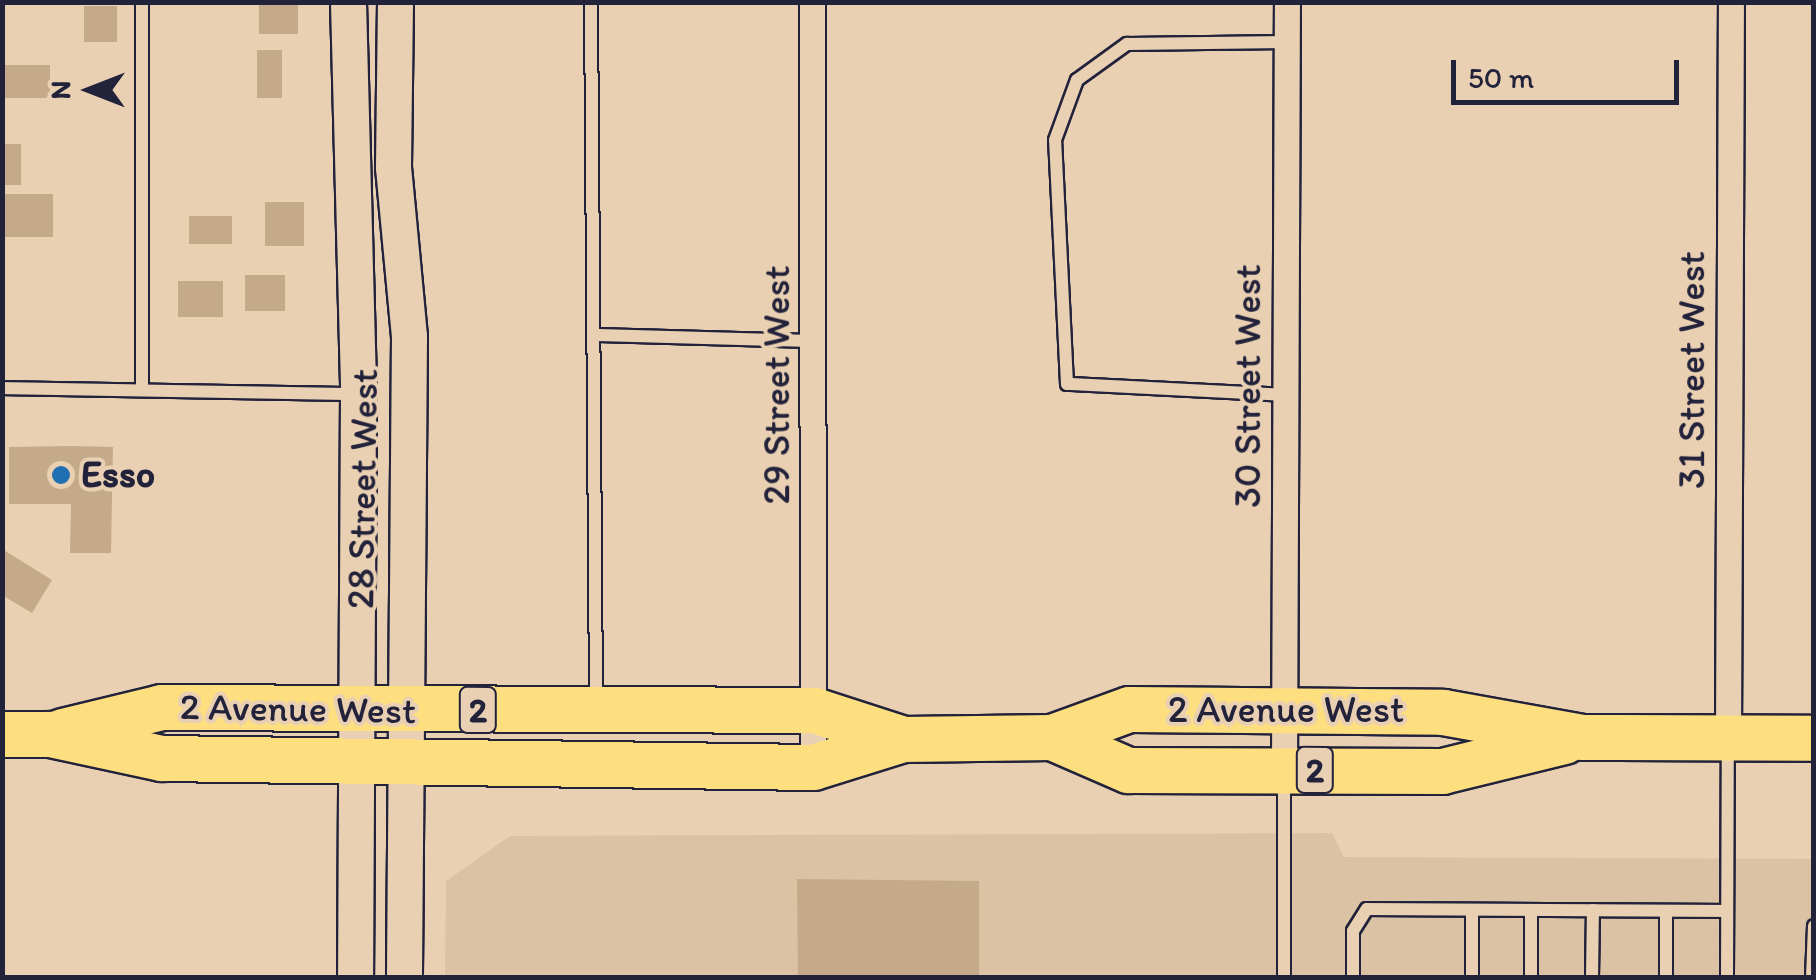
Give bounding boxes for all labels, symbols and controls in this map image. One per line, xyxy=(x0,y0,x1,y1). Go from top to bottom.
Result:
north arrow xyxy=(40,40,140,140)
scale bar xyxy=(1456,40,1684,102)
text: 50 m xyxy=(1468,59,1534,96)
text: N xyxy=(43,81,77,99)
street label: 31 Street West xyxy=(1669,252,1715,488)
street label: 30 Street West xyxy=(1225,265,1271,507)
street label: 29 Street West xyxy=(754,266,800,504)
street label: 28 Street West xyxy=(338,369,388,609)
place label: Esso xyxy=(81,452,155,498)
marker: Esso xyxy=(50,464,72,486)
road number: 2 xyxy=(458,680,498,740)
street label: 2 Avenue West xyxy=(179,684,417,734)
street label: 2 Avenue West xyxy=(1168,687,1404,733)
road number: 2 xyxy=(1295,740,1335,800)

